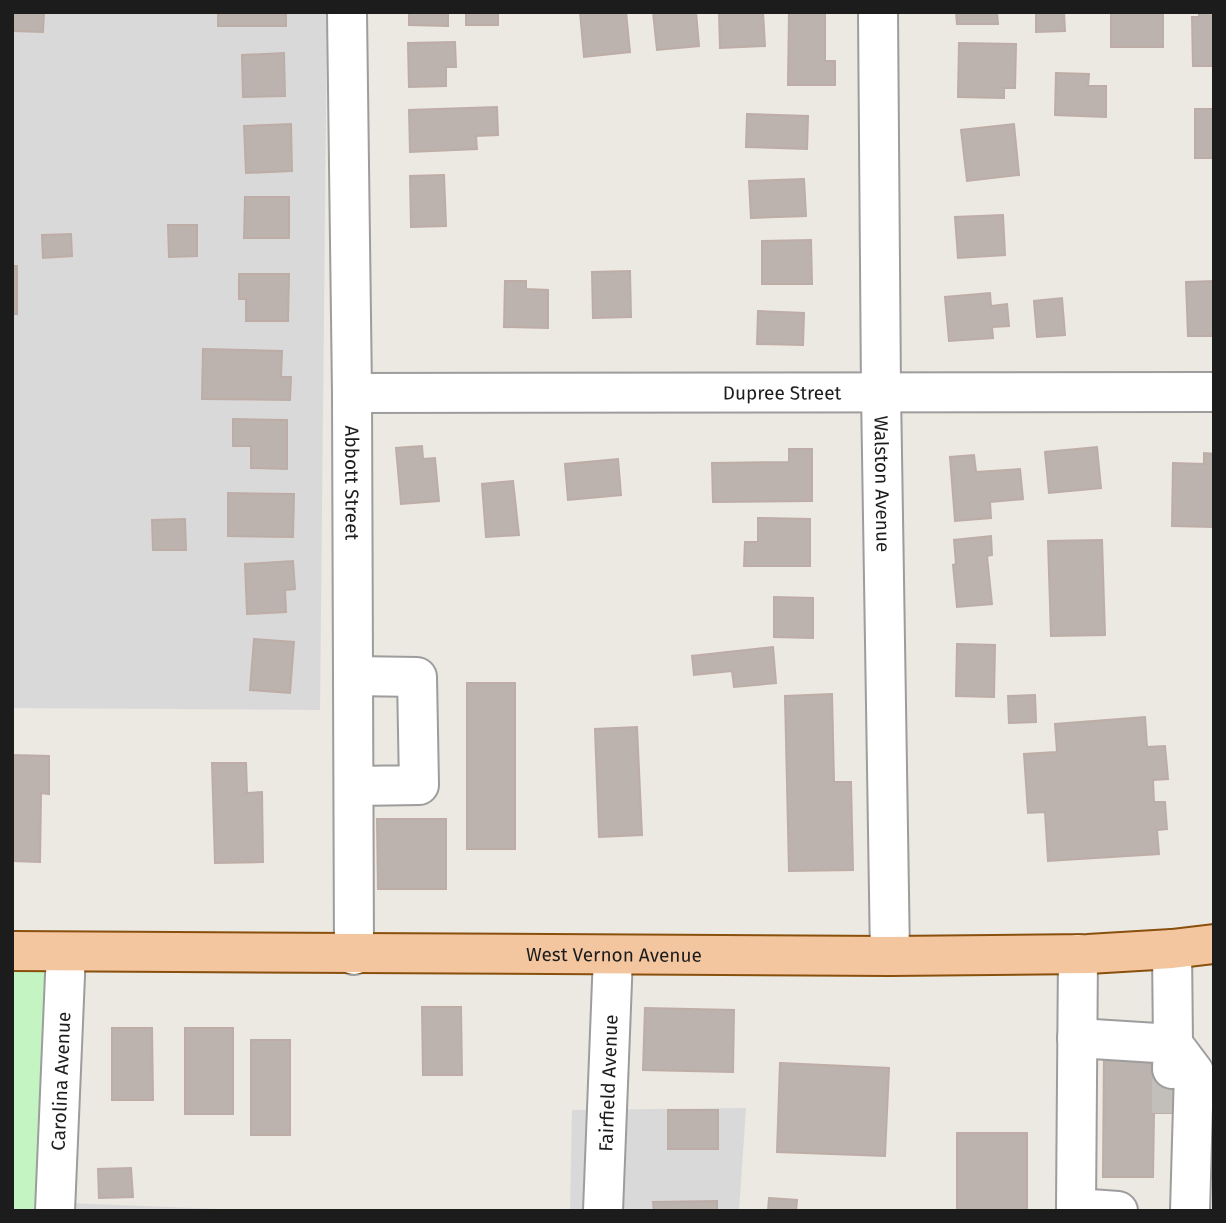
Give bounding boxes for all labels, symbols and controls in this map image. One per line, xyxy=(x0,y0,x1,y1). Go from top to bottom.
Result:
street label: Dupree Street xyxy=(723,381,842,404)
street label: Walston Avenue xyxy=(870,415,895,553)
street label: Abbott Street xyxy=(341,425,364,541)
street label: West Vernon Avenue xyxy=(526,942,702,966)
street label: Carolina Avenue xyxy=(46,1011,75,1151)
street label: Fairfield Avenue xyxy=(594,1014,622,1152)

